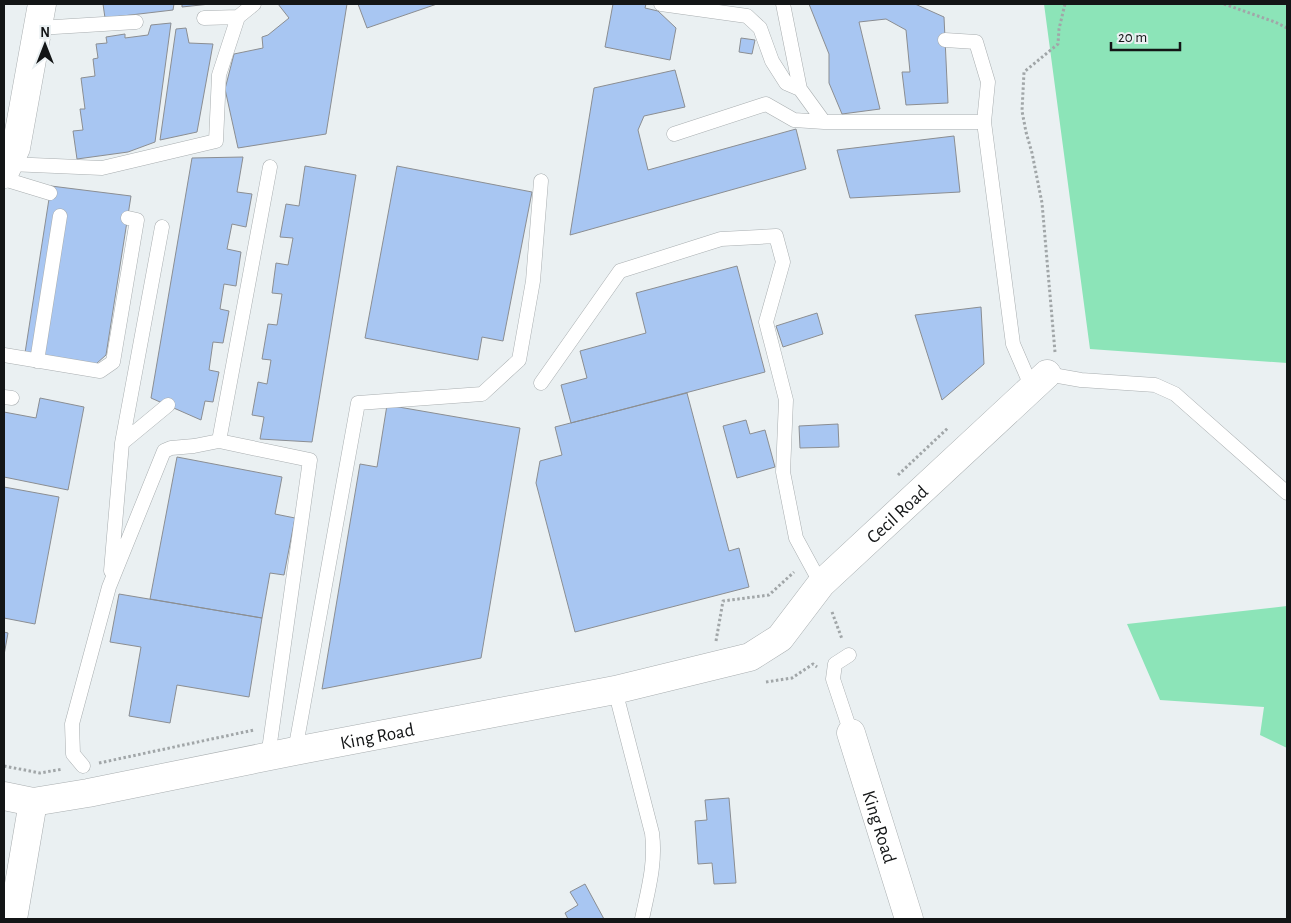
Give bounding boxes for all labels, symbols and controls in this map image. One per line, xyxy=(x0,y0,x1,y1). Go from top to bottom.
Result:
north arrow xyxy=(20,20,70,70)
scale bar xyxy=(1111,20,1180,52)
text: N xyxy=(40,26,50,40)
text: 20 m xyxy=(1118,30,1147,45)
street label: Cecil Road xyxy=(863,482,932,548)
street label: King Road xyxy=(339,720,416,753)
street label: King Road xyxy=(858,788,899,866)

